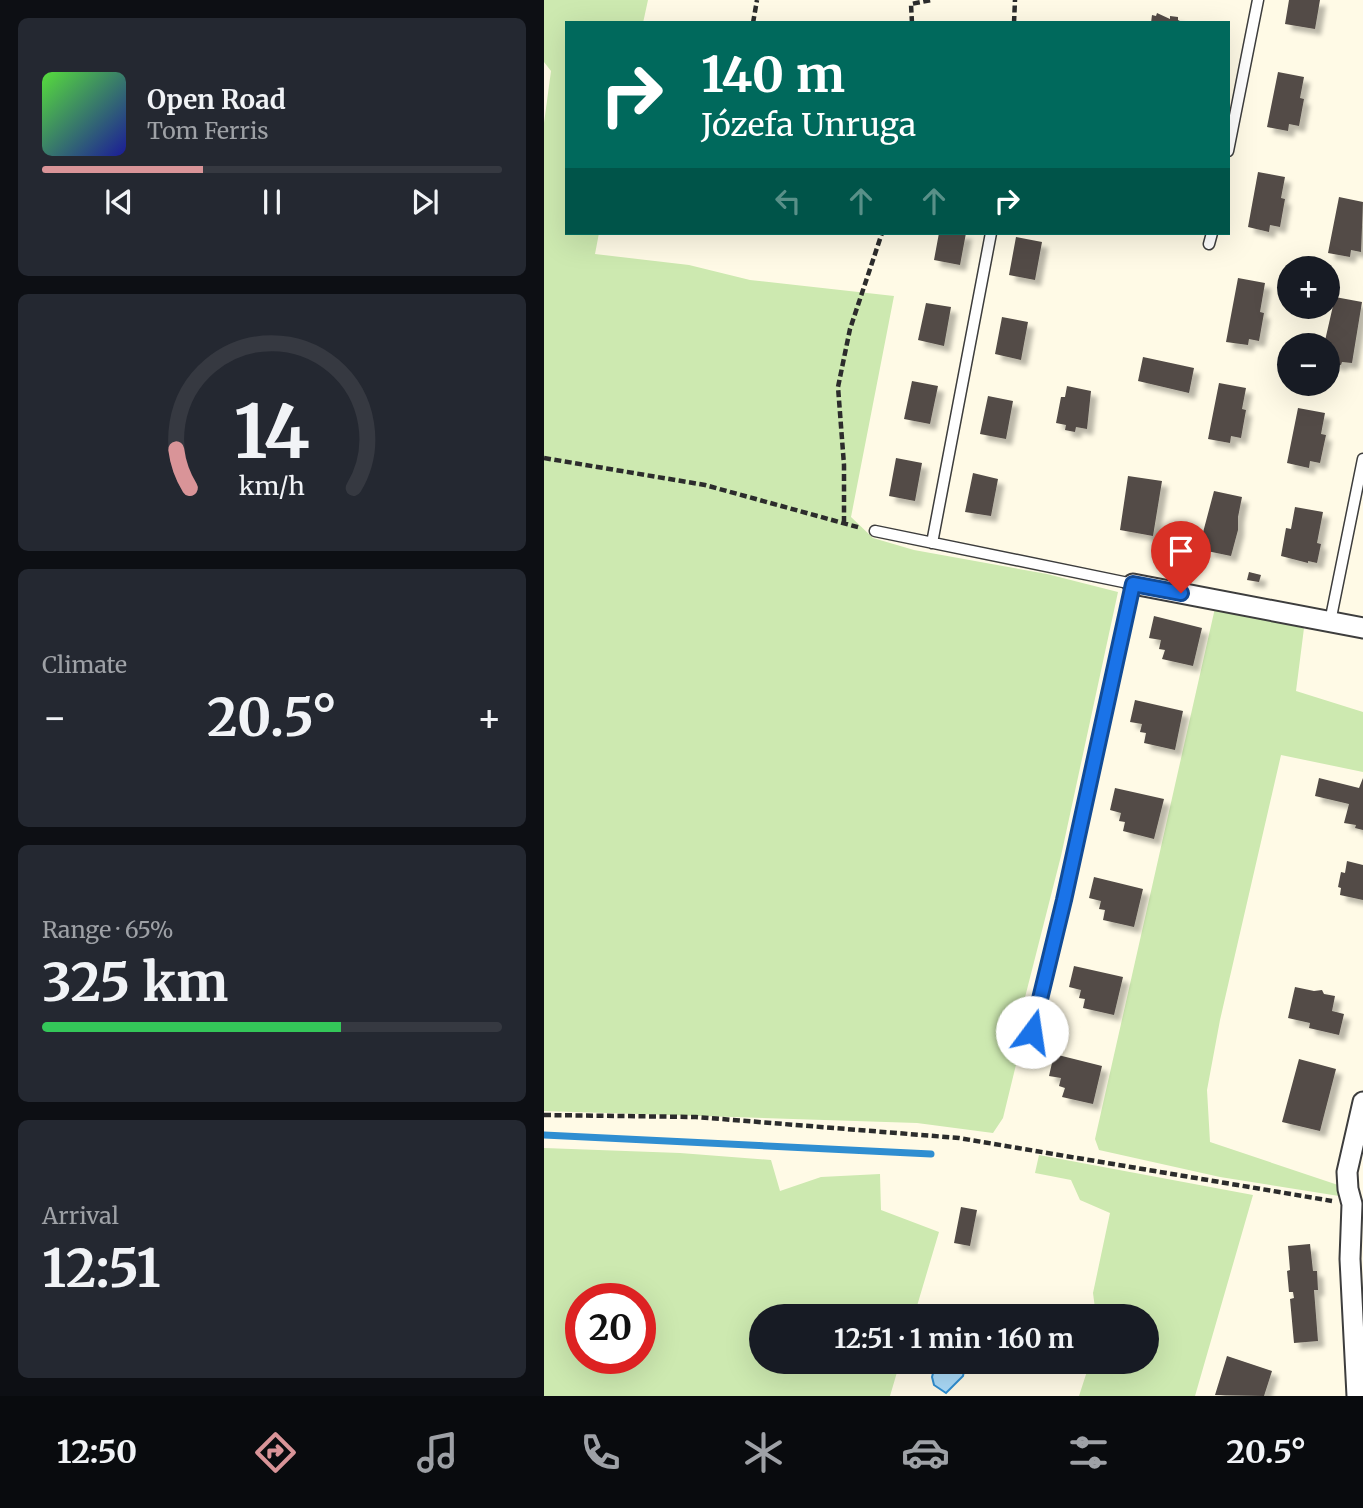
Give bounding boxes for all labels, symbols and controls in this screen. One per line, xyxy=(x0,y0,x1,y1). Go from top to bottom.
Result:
text: 140 m xyxy=(701,44,845,105)
icon: right xyxy=(586,49,677,140)
text: Open Road xyxy=(147,83,286,116)
text: Józefa Unruga xyxy=(701,105,916,145)
text: Tom Ferris xyxy=(147,116,269,145)
icon: left xyxy=(769,182,807,220)
icon: ahead xyxy=(842,182,880,220)
icon: ahead xyxy=(915,182,953,220)
icon: right xyxy=(988,182,1026,220)
icon: previous xyxy=(100,183,138,221)
icon: pause xyxy=(253,183,291,221)
icon: next xyxy=(406,183,444,221)
map controls xyxy=(1277,256,1340,396)
button: + xyxy=(1277,256,1340,319)
button: − xyxy=(1277,333,1340,396)
text: 14 xyxy=(234,387,310,479)
text: km/h xyxy=(239,470,305,502)
pin xyxy=(1151,521,1211,593)
icon: arrive xyxy=(1162,532,1200,570)
text: Climate xyxy=(42,650,127,679)
text: 20.5° xyxy=(207,685,337,750)
text: − xyxy=(42,694,67,741)
text: + xyxy=(477,694,502,741)
text: Range · 65% xyxy=(42,915,174,944)
text: 325 km xyxy=(42,950,228,1015)
position arrow xyxy=(995,995,1069,1069)
text: Arrival xyxy=(42,1201,119,1230)
text: 12:51 xyxy=(42,1236,161,1301)
speed limit sign: 20 xyxy=(565,1283,656,1374)
text: 12:51 · 1 min · 160 m xyxy=(834,1322,1074,1355)
icon: directions xyxy=(251,1428,300,1477)
icon: music xyxy=(413,1428,462,1477)
icon: phone xyxy=(576,1428,625,1477)
icon: climate xyxy=(739,1428,788,1477)
icon: car xyxy=(901,1428,950,1477)
icon: filters xyxy=(1064,1428,1113,1477)
text: 12:50 xyxy=(57,1432,137,1472)
text: 20.5° xyxy=(1226,1432,1306,1472)

